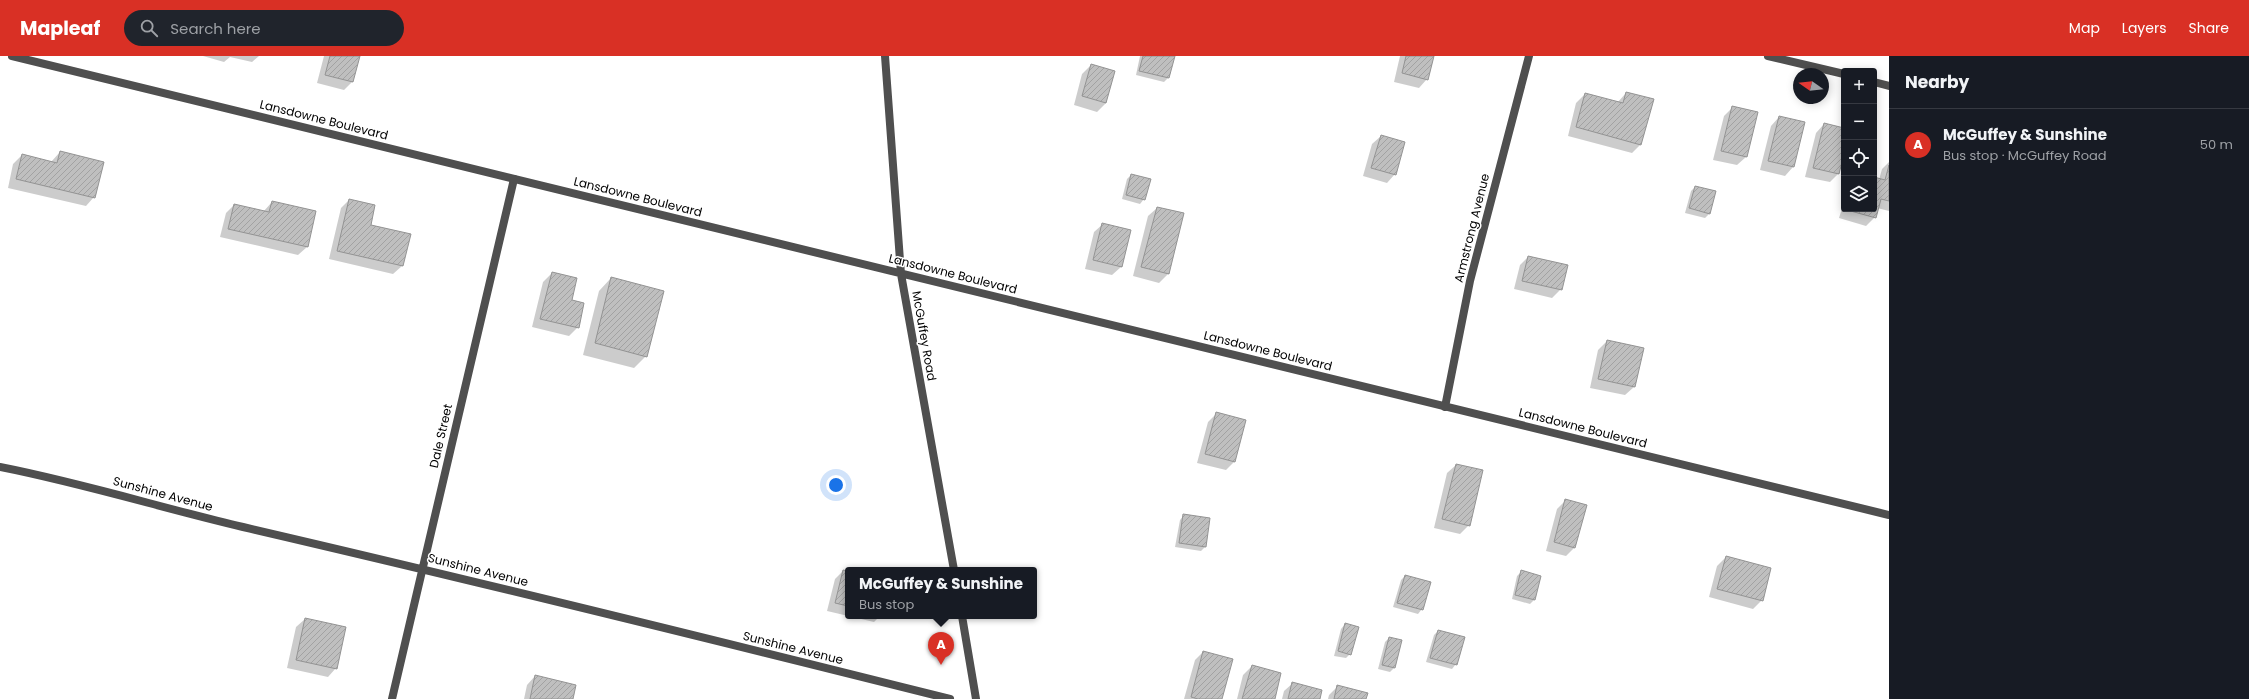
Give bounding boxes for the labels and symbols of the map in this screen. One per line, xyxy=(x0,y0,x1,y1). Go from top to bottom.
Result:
north arrow xyxy=(1793,68,1829,104)
street label: Lansdowne Boulevard xyxy=(258,95,390,144)
street label: Lansdowne Boulevard xyxy=(572,172,704,221)
street label: Armstrong Avenue xyxy=(1450,172,1493,284)
street label: Lansdowne Boulevard xyxy=(887,249,1019,298)
street label: McGuffey Road xyxy=(908,290,941,382)
street label: Lansdowne Boulevard xyxy=(1202,326,1334,375)
street label: Dale Street xyxy=(425,402,456,470)
street label: Lansdowne Boulevard xyxy=(1517,403,1649,452)
street label: Sunshine Avenue xyxy=(111,472,215,515)
your location xyxy=(826,475,846,495)
street label: Sunshine Avenue xyxy=(426,549,530,590)
street label: Sunshine Avenue xyxy=(741,627,845,668)
pin: A xyxy=(928,632,954,665)

